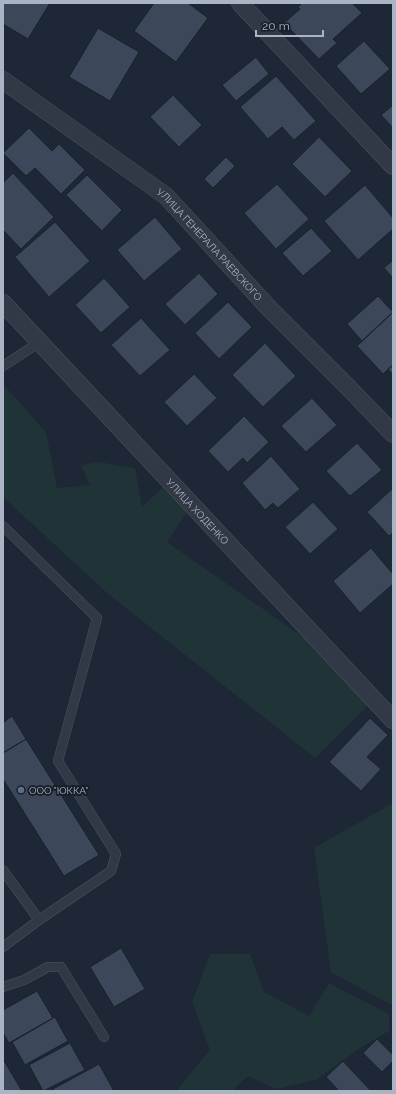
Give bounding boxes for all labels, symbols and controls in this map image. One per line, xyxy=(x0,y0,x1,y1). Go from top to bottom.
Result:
scale bar xyxy=(256,12,323,38)
text: 20 m xyxy=(262,19,290,33)
street label: УЛИЦА ГЕНЕРАЛА РАЕВСКОГО xyxy=(155,186,264,303)
street label: УЛИЦА ХОДЕНКО xyxy=(164,476,231,547)
marker: ООО "ЮККА" xyxy=(16,785,26,795)
place label: ООО "ЮККА" xyxy=(29,785,88,796)

